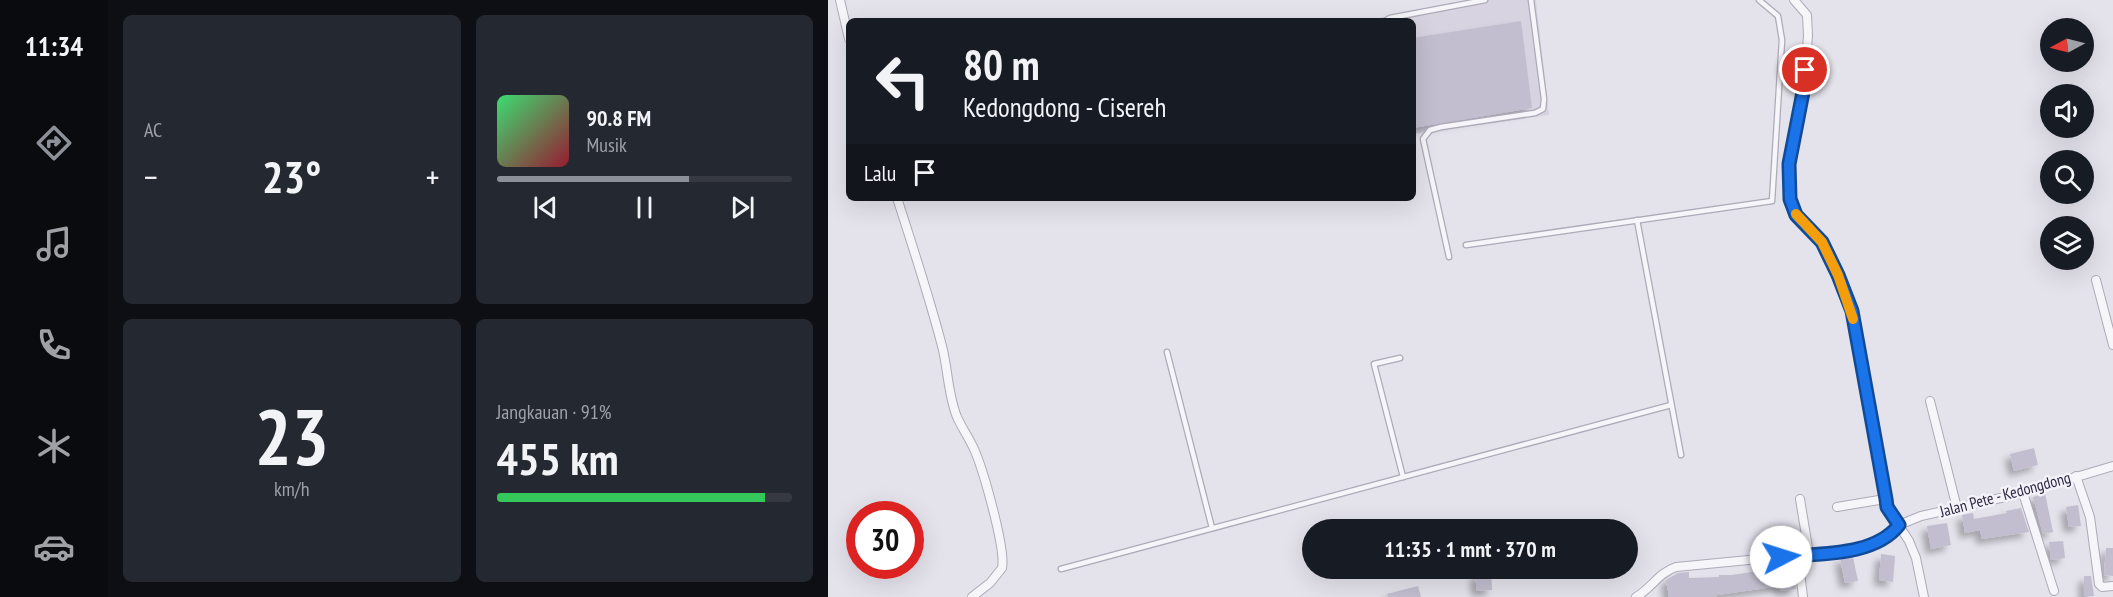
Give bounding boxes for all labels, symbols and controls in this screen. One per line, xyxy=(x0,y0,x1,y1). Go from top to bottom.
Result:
north arrow xyxy=(2040,18,2094,72)
map controls xyxy=(2040,18,2094,270)
text: 11:34 xyxy=(25,29,83,63)
text: 80 m xyxy=(963,37,1040,92)
icon: left xyxy=(864,42,942,120)
pin xyxy=(1779,44,1830,95)
icon: arrive xyxy=(1788,53,1821,86)
button: sound xyxy=(2040,84,2094,138)
text: Kedongdong - Cisereh xyxy=(963,90,1166,124)
text: 90.8 FM xyxy=(587,104,651,132)
text: AC xyxy=(144,117,162,143)
icon: directions xyxy=(33,122,75,164)
text: Musik xyxy=(587,132,627,158)
text: 23° xyxy=(262,147,321,205)
button: search xyxy=(2040,150,2094,204)
text: − xyxy=(144,155,158,198)
text: + xyxy=(426,155,440,198)
icon: arrive xyxy=(908,156,941,189)
text: Lalu xyxy=(864,159,896,187)
icon: previous xyxy=(529,191,562,224)
icon: pause xyxy=(628,191,661,224)
icon: next xyxy=(726,191,759,224)
button: layers xyxy=(2040,216,2094,270)
icon: music xyxy=(33,223,75,265)
icon: phone xyxy=(33,324,75,366)
text: 23 xyxy=(254,386,329,487)
text: Jangkauan · 91% xyxy=(497,399,611,425)
icon: climate xyxy=(33,425,75,467)
text: 455 km xyxy=(497,429,619,487)
street label: Jalan Pete - Kedongdong xyxy=(1936,467,2073,521)
text: km/h xyxy=(274,476,309,502)
speed limit sign: 30 xyxy=(846,501,924,579)
position arrow xyxy=(1749,525,1813,589)
icon: car xyxy=(33,526,75,568)
text: 11:35 · 1 mnt · 370 m xyxy=(1384,535,1556,563)

